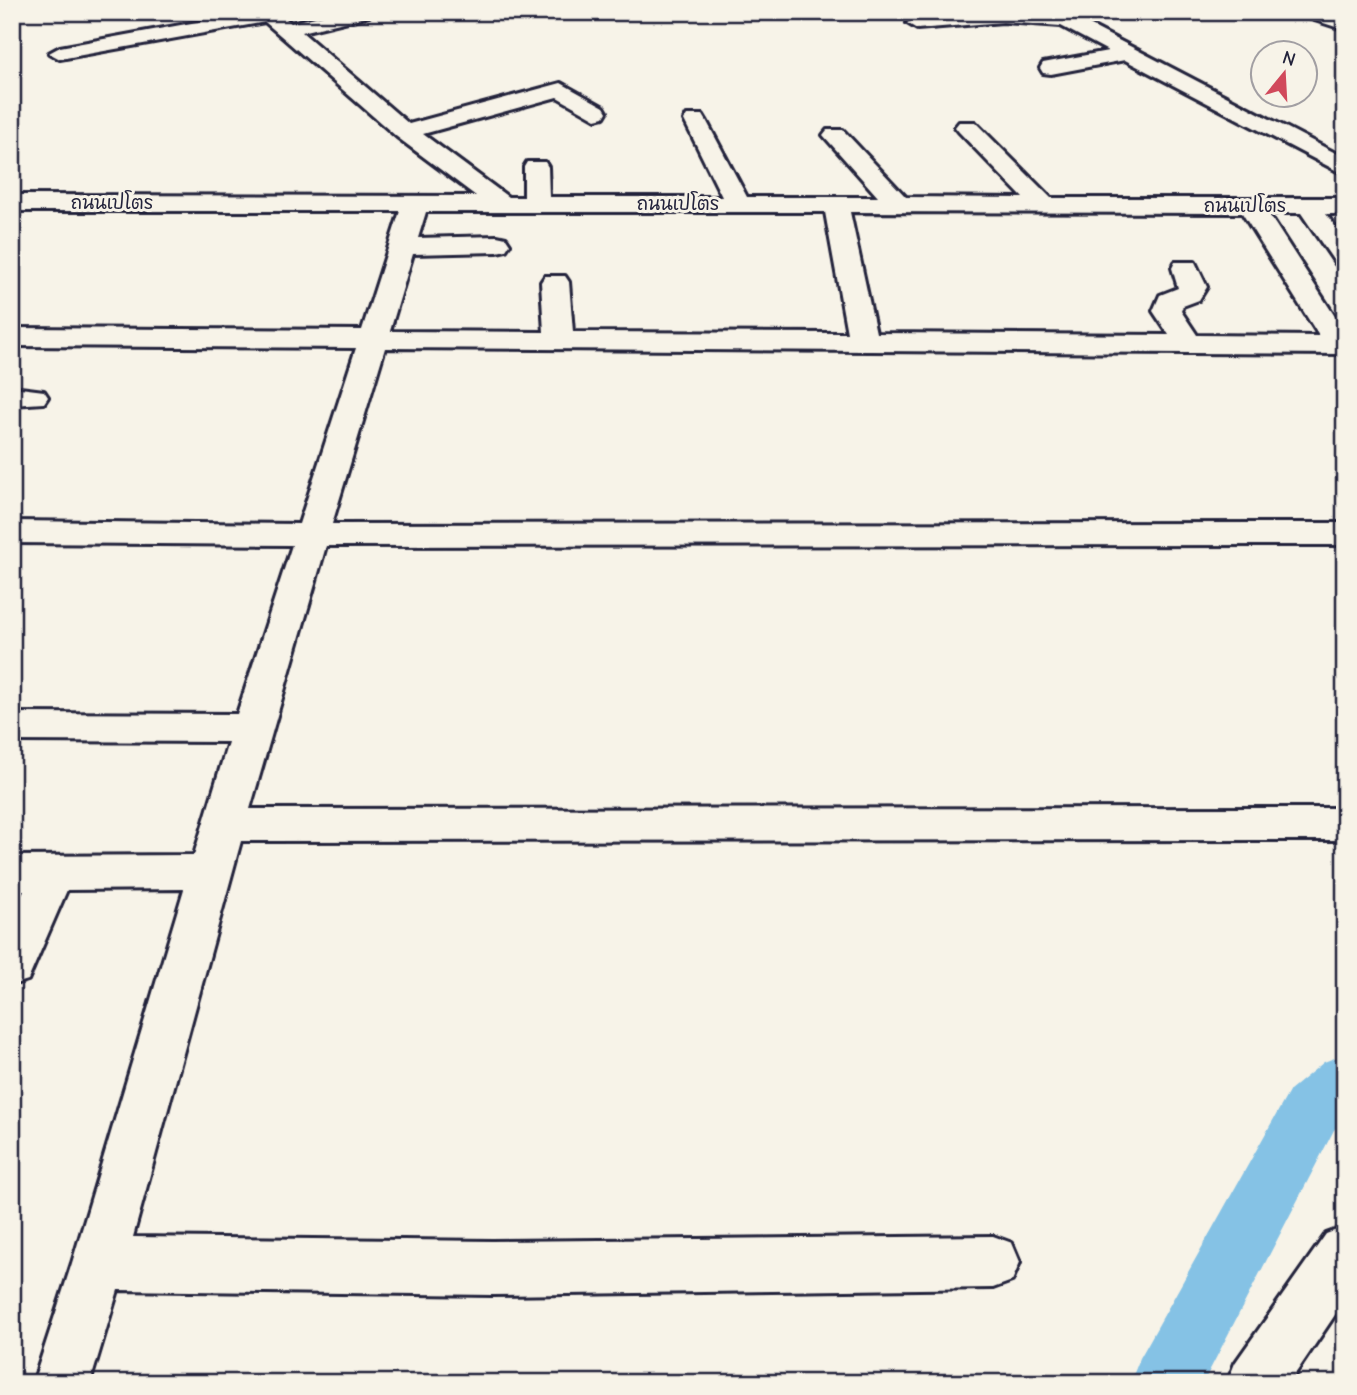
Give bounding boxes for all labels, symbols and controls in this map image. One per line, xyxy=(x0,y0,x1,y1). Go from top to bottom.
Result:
north arrow xyxy=(1248,38,1318,108)
text: N xyxy=(1280,46,1298,71)
street label: ถนนเปโตร xyxy=(71,190,153,214)
street label: ถนนเปโตร xyxy=(637,191,719,215)
street label: ถนนเปโตร xyxy=(1204,193,1286,217)

